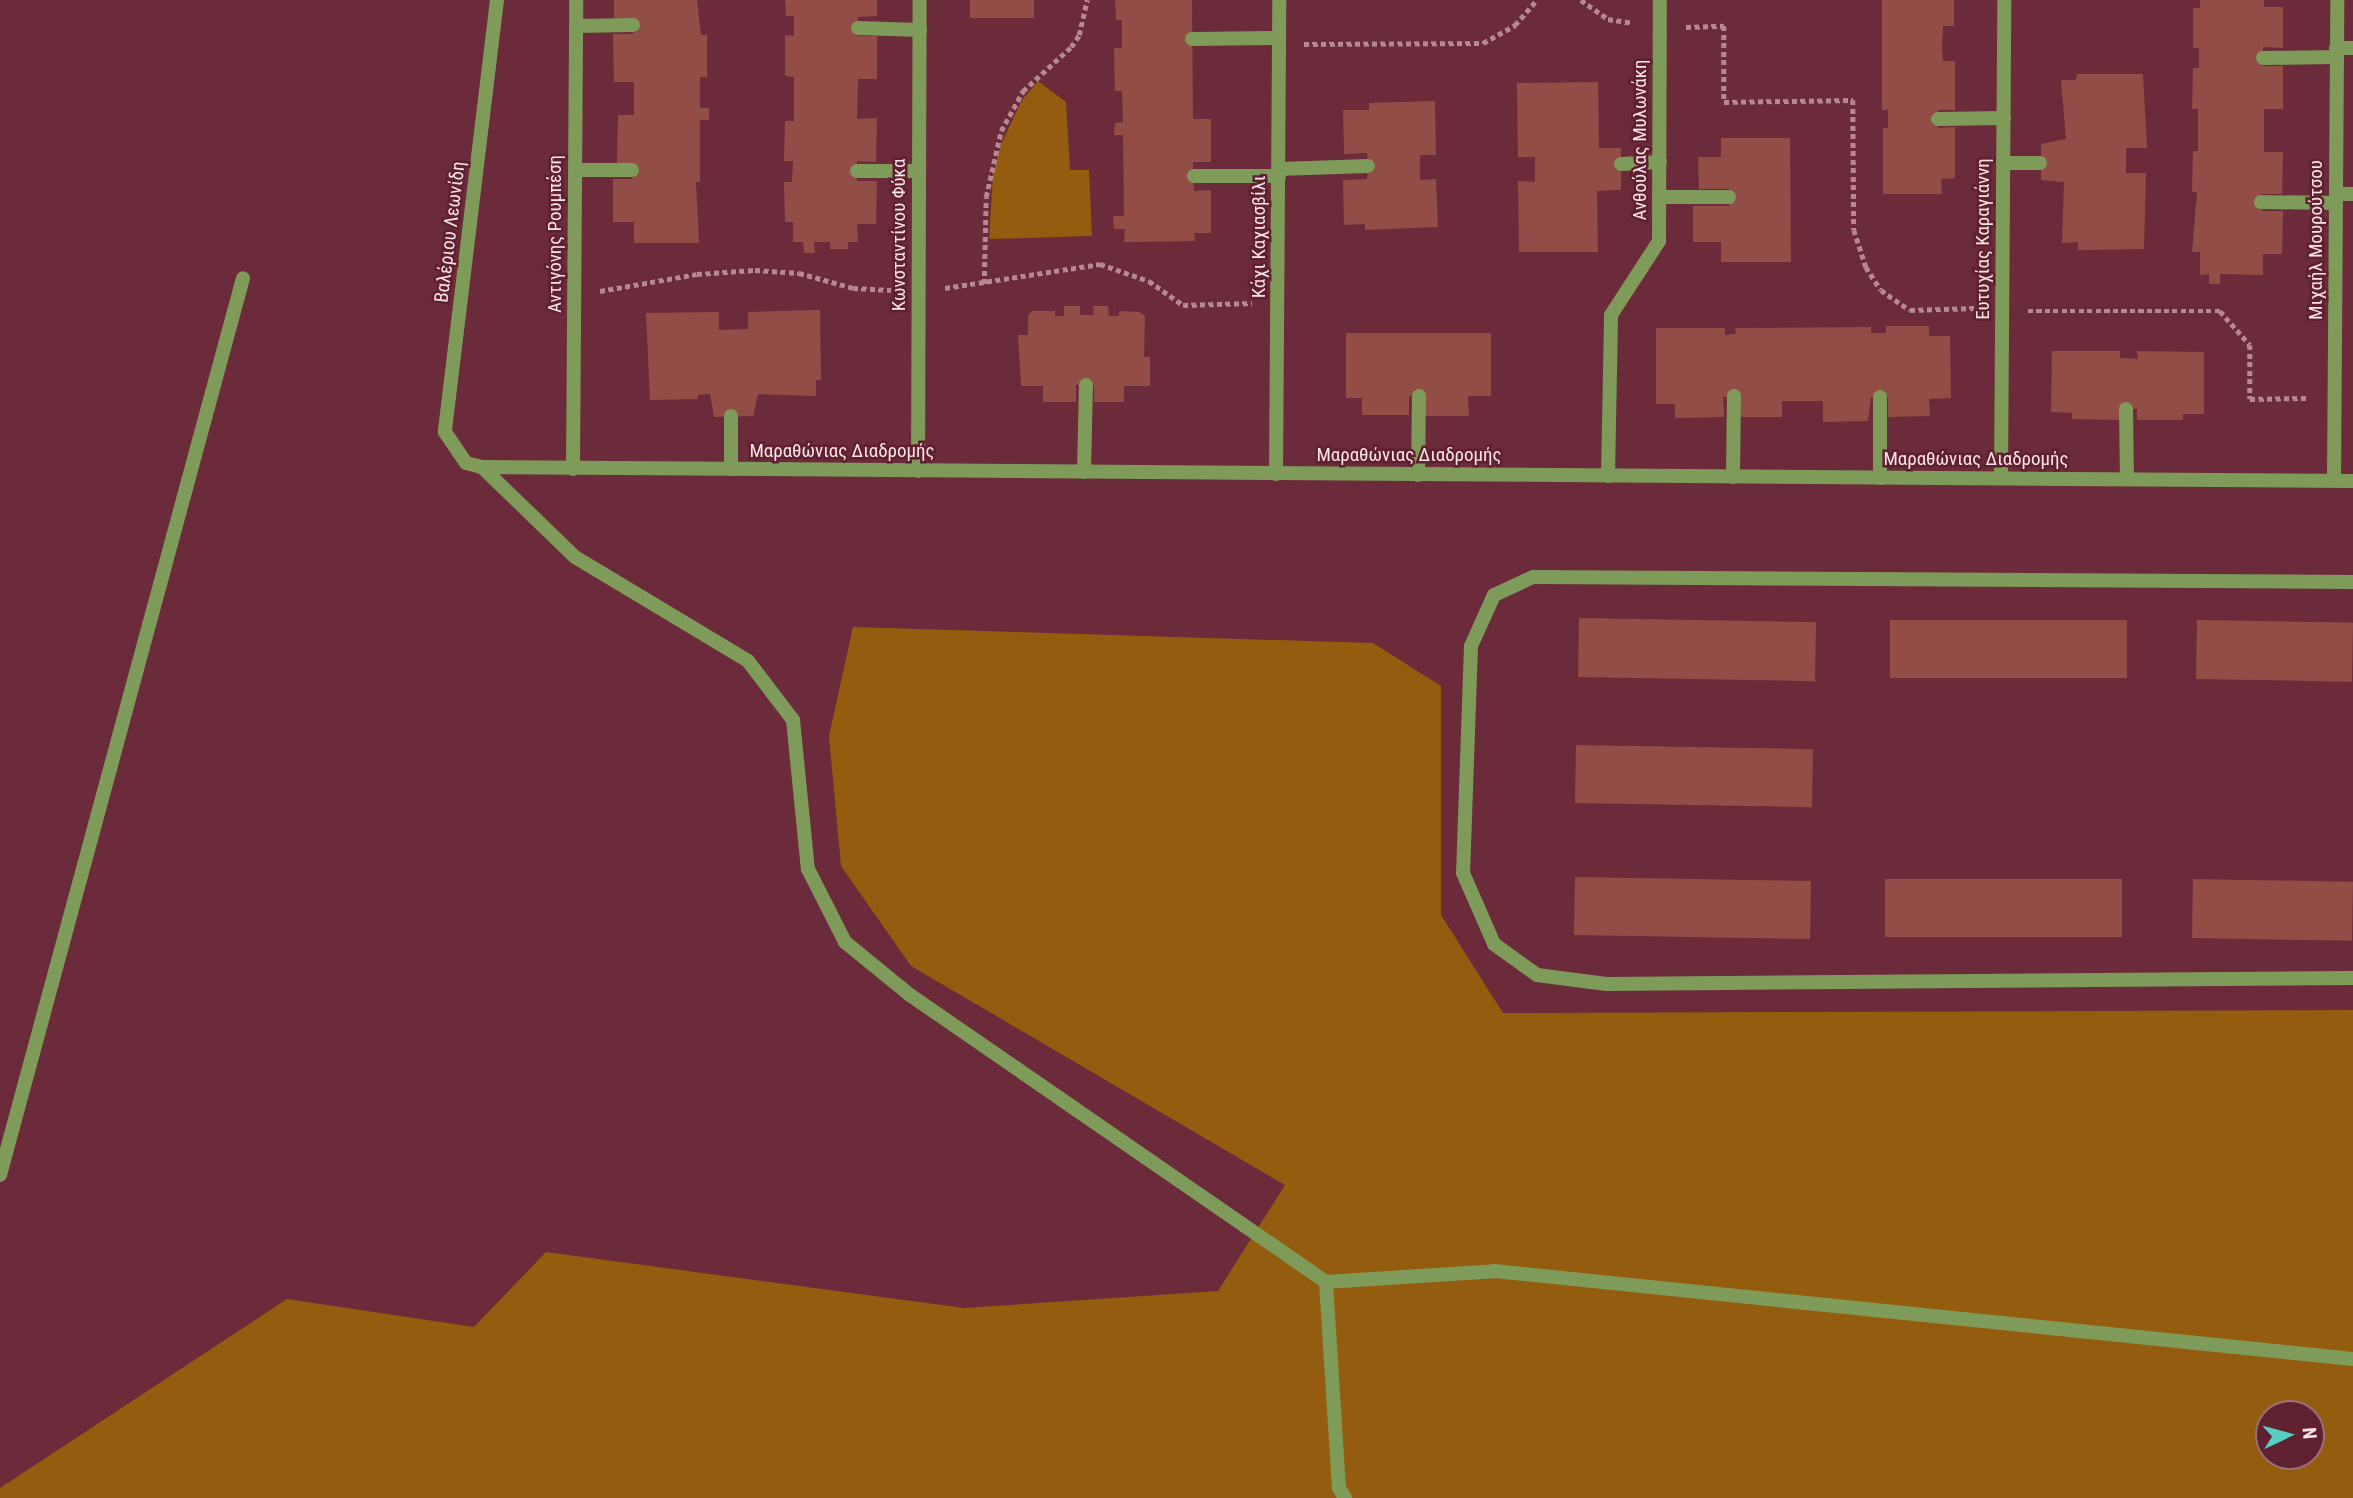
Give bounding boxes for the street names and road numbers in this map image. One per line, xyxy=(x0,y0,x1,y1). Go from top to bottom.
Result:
street label: Ανθούλας Μυλωνάκη xyxy=(1629,59,1651,221)
street label: Αντιγόνης Ρουμπέση xyxy=(544,155,566,313)
street label: Ευτυχίας Καραγιάννη xyxy=(1972,158,1994,320)
street label: Κωνσταντίνου Φύκα xyxy=(888,159,910,311)
street label: Βαλέριου Λεωνίδη xyxy=(430,160,470,304)
street label: Μιχαήλ Μουρούτσου xyxy=(2305,160,2327,320)
street label: Κάχι Καχιασβίλι xyxy=(1248,176,1270,298)
street label: Μαραθώνιας Διαδρομής xyxy=(749,440,935,462)
street label: Μαραθώνιας Διαδρομής xyxy=(1316,444,1502,466)
street label: Μαραθώνιας Διαδρομής xyxy=(1883,448,2069,470)

